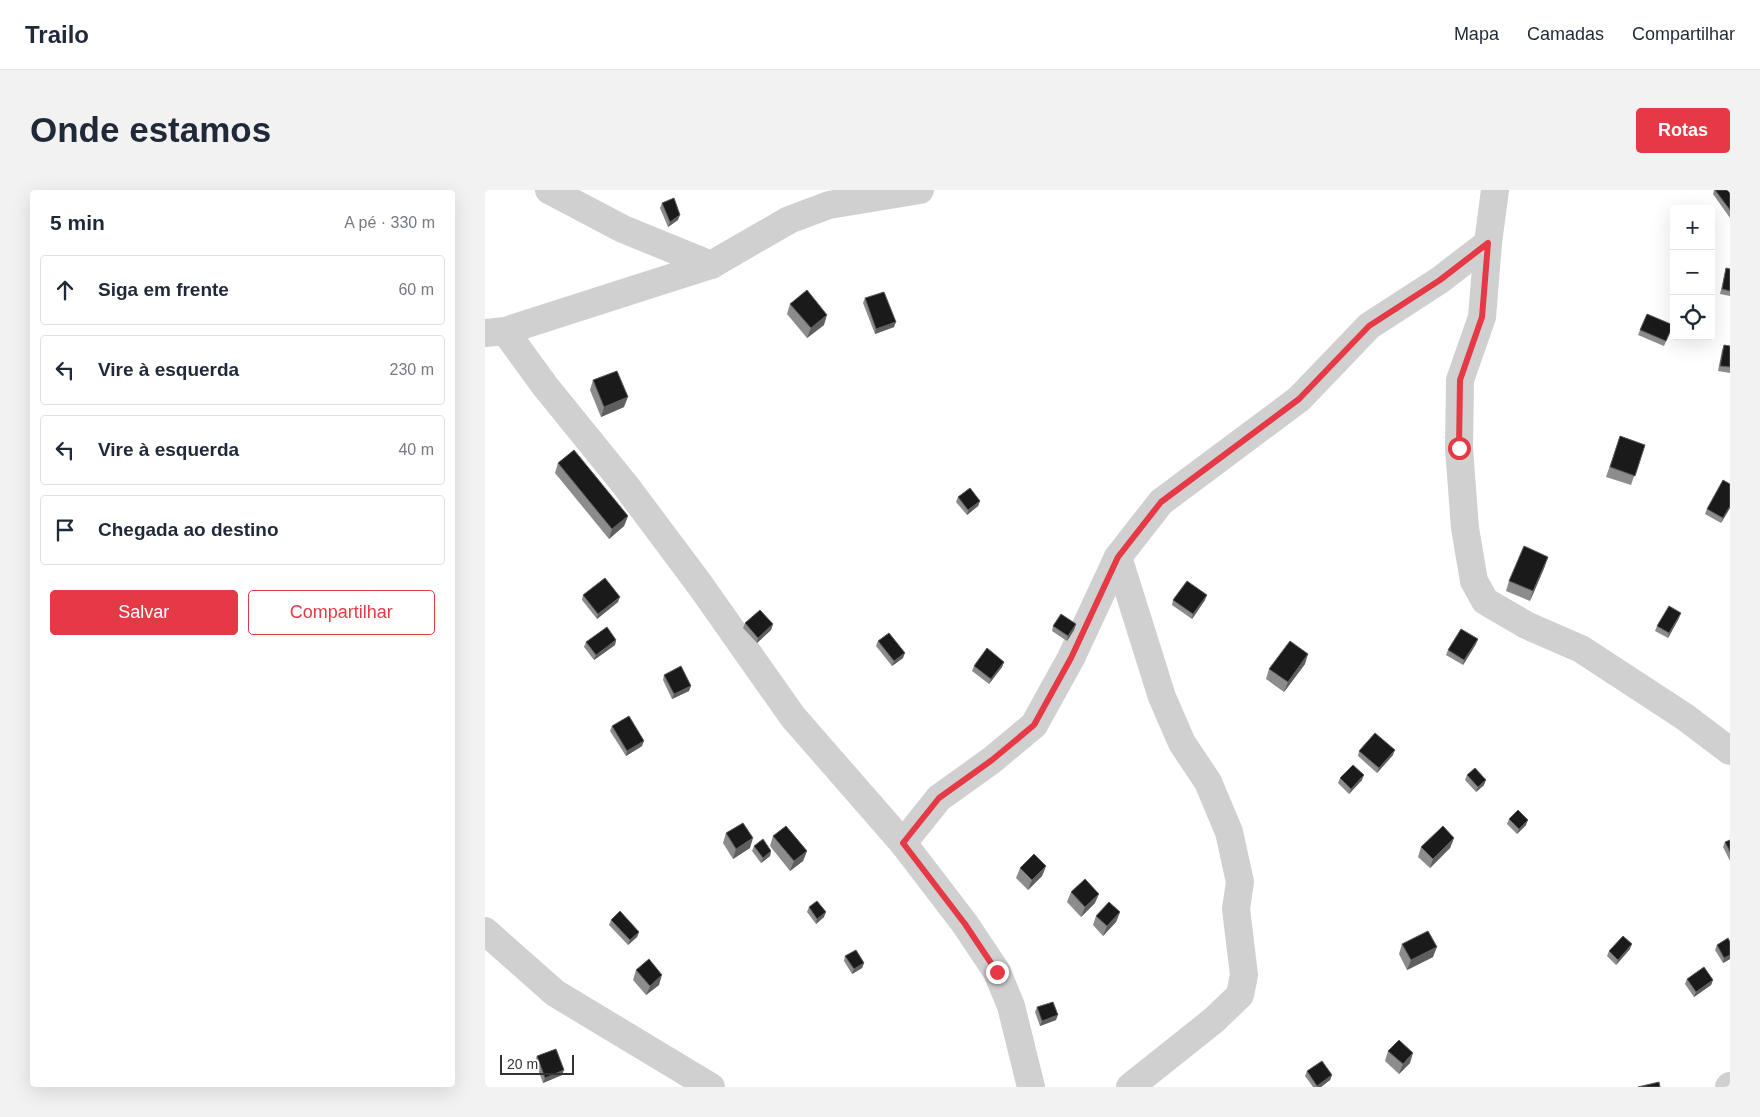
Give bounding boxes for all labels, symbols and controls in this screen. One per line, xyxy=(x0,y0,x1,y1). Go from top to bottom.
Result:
text: Trailo xyxy=(25,21,89,48)
text: Mapa xyxy=(1454,24,1499,44)
text: Camadas xyxy=(1527,24,1604,44)
text: Compartilhar xyxy=(1632,24,1735,44)
button: Rotas xyxy=(1636,108,1730,153)
text: Onde estamos xyxy=(30,110,271,149)
map controls xyxy=(1670,205,1715,340)
button: + xyxy=(1670,205,1715,250)
text: 5 min xyxy=(50,211,105,234)
text: A pé · 330 m xyxy=(344,214,435,231)
button: − xyxy=(1670,250,1715,295)
icon: ahead xyxy=(51,276,79,304)
text: Siga em frente xyxy=(98,279,229,300)
text: 60 m xyxy=(398,281,434,298)
button: locate xyxy=(1670,295,1715,340)
icon: left xyxy=(51,356,79,384)
text: Vire à esquerda xyxy=(98,359,239,380)
text: 230 m xyxy=(390,361,434,378)
icon: left xyxy=(51,436,79,464)
route start xyxy=(1448,437,1471,460)
text: Vire à esquerda xyxy=(98,439,239,460)
text: 40 m xyxy=(398,441,434,458)
icon: arrive xyxy=(51,516,79,544)
text: Chegada ao destino xyxy=(98,519,279,540)
button: Salvar xyxy=(50,590,238,635)
button: Compartilhar xyxy=(248,590,435,635)
route end xyxy=(986,961,1009,984)
scale bar xyxy=(500,1052,574,1075)
text: 20 m xyxy=(507,1056,538,1072)

